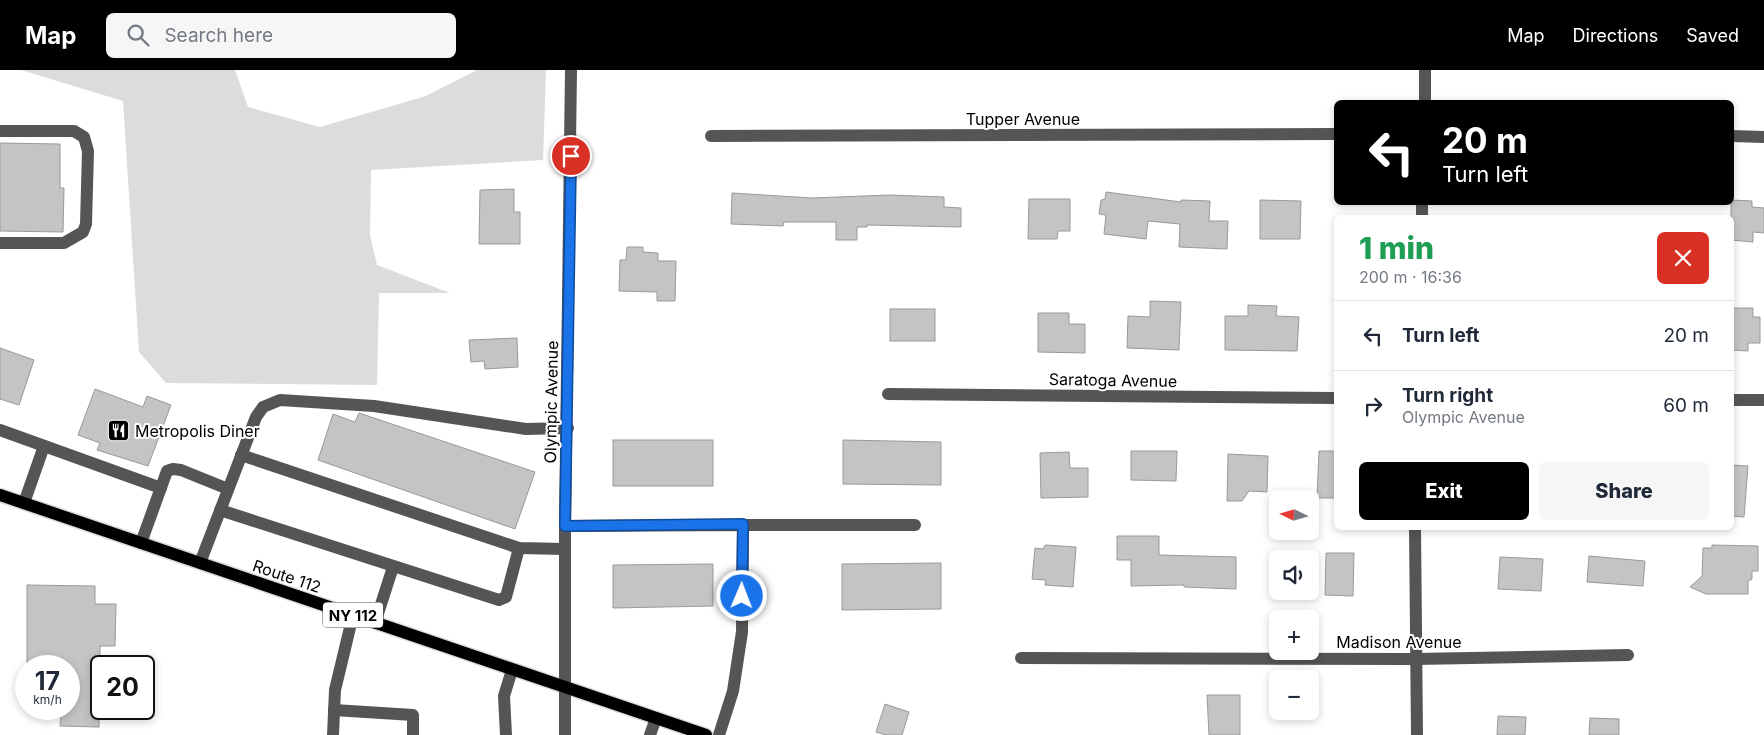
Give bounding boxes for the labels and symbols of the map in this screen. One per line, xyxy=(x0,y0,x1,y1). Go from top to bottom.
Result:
street label: Tupper Avenue xyxy=(966,109,1080,129)
pin xyxy=(550,135,592,177)
street label: Olympic Avenue xyxy=(540,340,562,464)
street label: Saratoga Avenue xyxy=(1049,369,1177,391)
restaurant icon: Metropolis Diner xyxy=(107,419,131,443)
place label: Metropolis Diner xyxy=(135,421,260,441)
north arrow xyxy=(1269,490,1319,540)
street label: Route 112 xyxy=(250,555,324,597)
position arrow xyxy=(715,569,767,621)
road number: NY 112 xyxy=(323,602,383,628)
street label: Madison Avenue xyxy=(1336,632,1462,652)
speed limit sign: 20 xyxy=(90,655,155,720)

